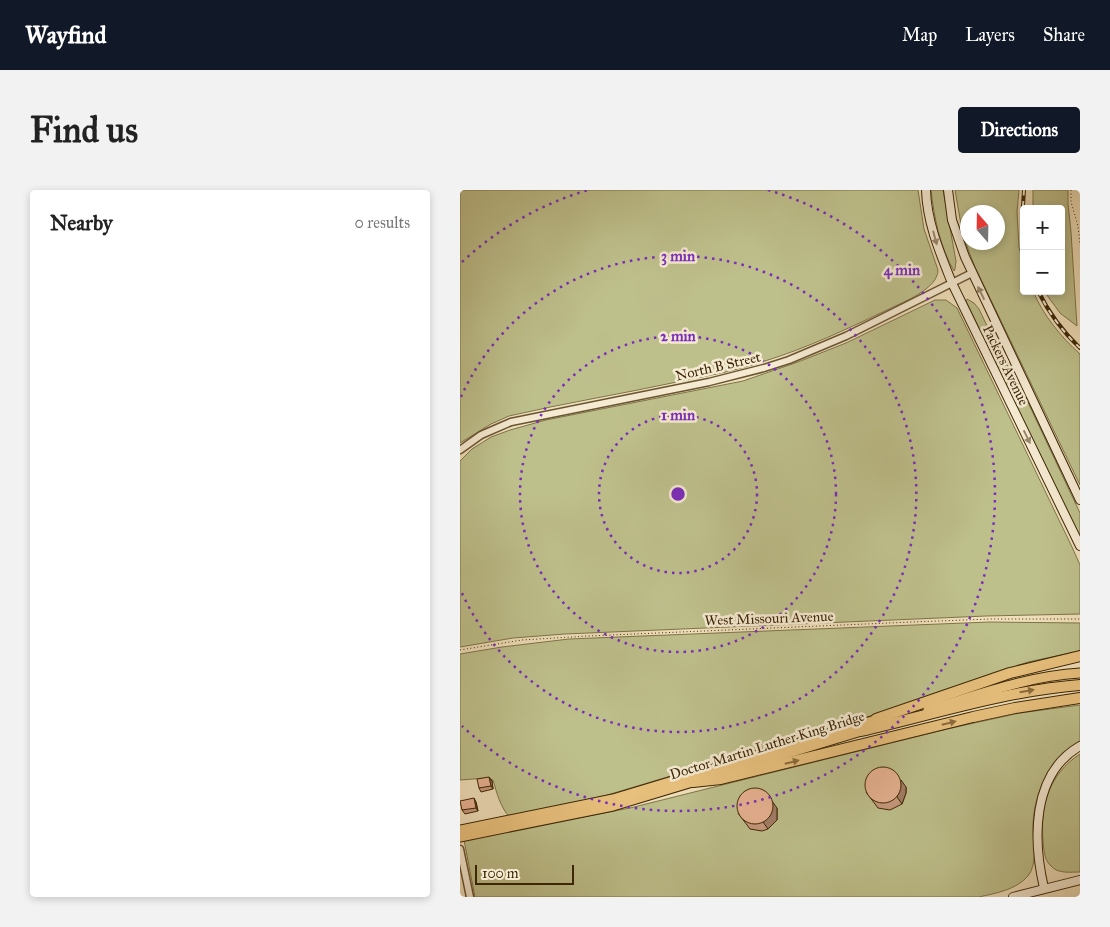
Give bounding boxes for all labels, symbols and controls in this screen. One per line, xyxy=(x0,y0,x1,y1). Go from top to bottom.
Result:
text: Wayfind xyxy=(25,20,107,50)
text: Map xyxy=(902,24,937,46)
text: Layers xyxy=(965,24,1015,46)
text: Share xyxy=(1043,24,1085,46)
button: Directions xyxy=(958,107,1080,153)
text: Find us xyxy=(30,109,138,152)
north arrow xyxy=(960,205,1005,250)
map controls xyxy=(1020,205,1065,295)
button: + xyxy=(1020,205,1065,250)
text: Nearby xyxy=(50,210,113,236)
text: 0 results xyxy=(355,213,410,232)
one-way arrow xyxy=(931,230,939,245)
text: 3 min xyxy=(661,247,696,266)
button: − xyxy=(1020,250,1065,295)
text: 4 min xyxy=(884,261,921,280)
one-way arrow xyxy=(977,286,985,300)
street label: Packers Avenue xyxy=(979,322,1032,408)
text: 2 min xyxy=(660,327,697,345)
street label: North B Street xyxy=(674,348,762,385)
text: 1 min xyxy=(661,406,696,424)
one-way arrow xyxy=(1023,430,1031,444)
centre of rings xyxy=(669,485,687,503)
street label: West Missouri Avenue xyxy=(704,608,834,629)
one-way arrow xyxy=(1019,687,1035,695)
street label: Doctor Martin Luther King Bridge xyxy=(668,708,867,783)
one-way arrow xyxy=(942,719,957,727)
one-way arrow xyxy=(784,758,799,766)
scale bar xyxy=(475,862,574,885)
text: 100 m xyxy=(482,865,519,882)

